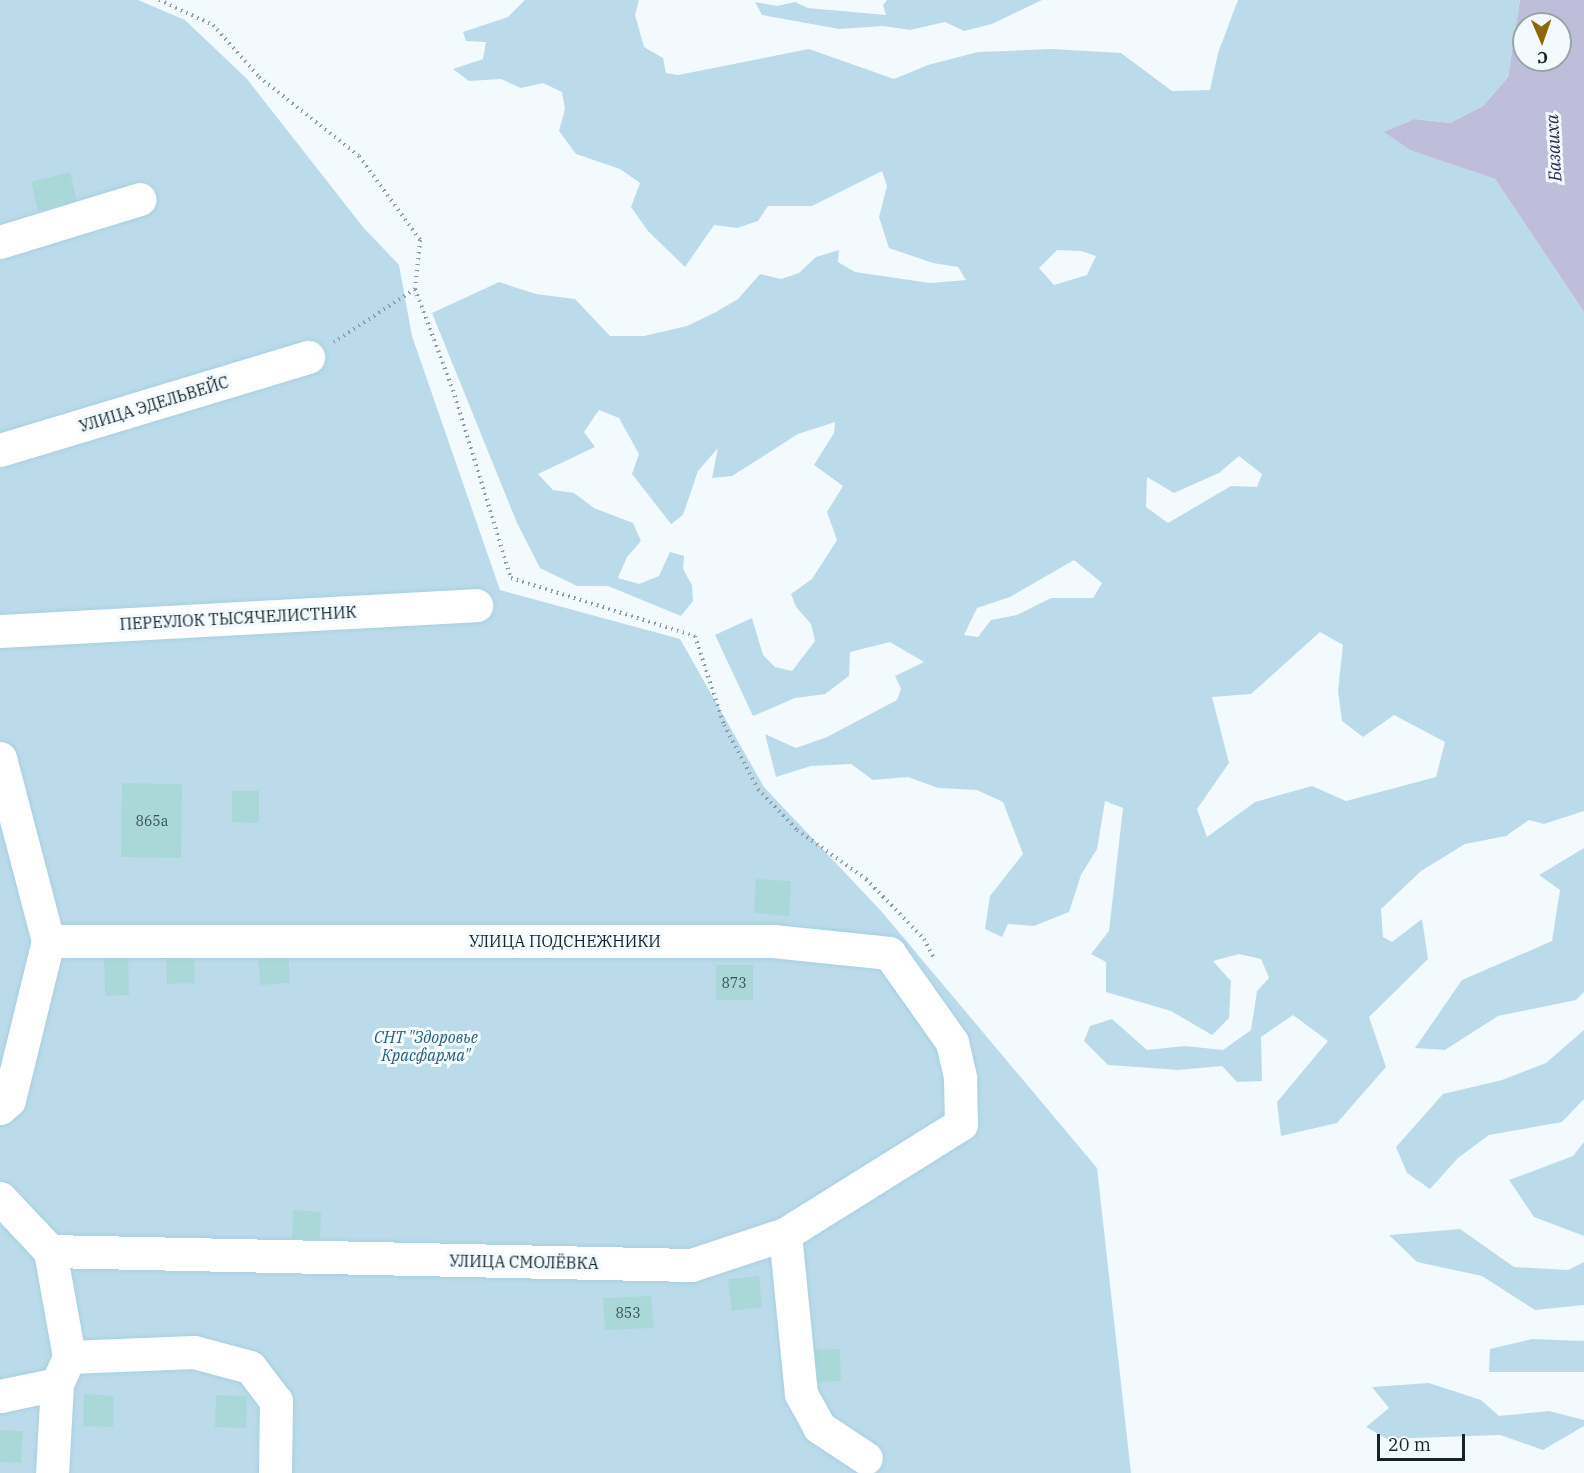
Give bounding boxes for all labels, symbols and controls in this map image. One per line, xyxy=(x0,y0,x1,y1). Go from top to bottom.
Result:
north arrow xyxy=(1512,12,1572,72)
text: С xyxy=(1537,48,1548,68)
water label: Базаиха xyxy=(1541,114,1567,182)
street label: УЛИЦА ЭДЕЛЬВЕЙС xyxy=(77,372,231,436)
street label: ПЕРЕУЛОК ТЫСЯЧЕЛИСТНИК xyxy=(119,602,357,634)
house number: 865а xyxy=(136,813,168,829)
street label: УЛИЦА ПОДСНЕЖНИКИ xyxy=(469,931,661,951)
house number: 873 xyxy=(721,975,747,991)
park label: СНТ "Здоровье Красфарма" xyxy=(374,1027,478,1065)
street label: УЛИЦА СМОЛЁВКА xyxy=(449,1251,599,1273)
house number: 853 xyxy=(615,1305,641,1321)
scale bar xyxy=(1380,1422,1468,1460)
text: 20 m xyxy=(1388,1433,1431,1456)

